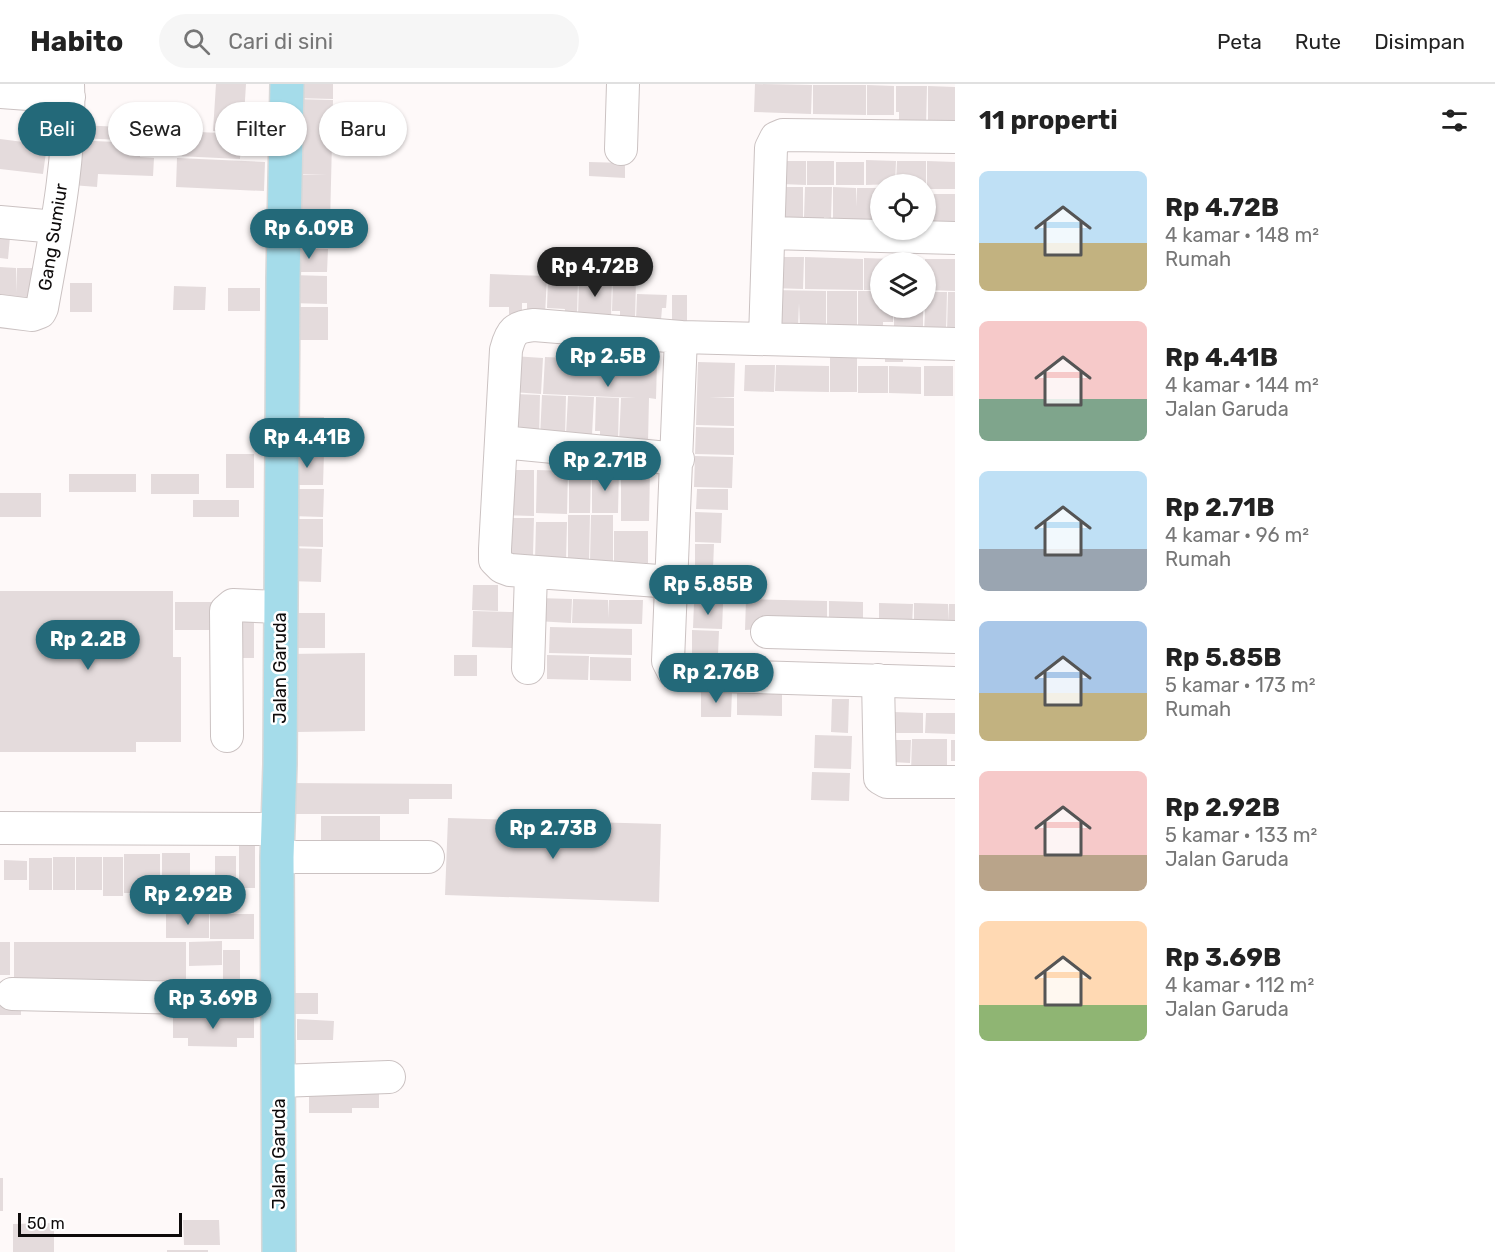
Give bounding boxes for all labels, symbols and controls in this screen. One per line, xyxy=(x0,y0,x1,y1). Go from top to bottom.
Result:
search box xyxy=(159,14,579,68)
text: Habito xyxy=(30,25,123,58)
icon: search xyxy=(180,25,213,58)
text: Cari di sini xyxy=(228,28,333,55)
text: Peta xyxy=(1217,29,1262,54)
text: Rute xyxy=(1295,29,1341,54)
text: Disimpan xyxy=(1374,29,1465,54)
chip: Beli xyxy=(18,102,96,156)
chip: Sewa xyxy=(108,102,203,156)
chip: Filter xyxy=(215,102,307,156)
chip: Baru xyxy=(319,102,407,156)
icon: filters xyxy=(1438,104,1471,137)
text: 11 properti xyxy=(979,105,1118,136)
map controls xyxy=(870,174,936,318)
button: locate xyxy=(870,174,936,240)
street label: Gang Sumiur xyxy=(34,182,72,292)
text: Rp 4.72B xyxy=(1165,192,1279,223)
icon: home xyxy=(1027,195,1099,267)
pin: Rp 6.09B xyxy=(247,209,371,260)
text: Rp 6.09B xyxy=(264,216,354,240)
text: 4 kamar · 148 m² xyxy=(1165,223,1319,247)
pin: Rp 4.72B xyxy=(533,247,657,298)
text: Rumah xyxy=(1165,247,1231,271)
button: layers xyxy=(870,252,936,318)
text: Rp 4.72B xyxy=(551,254,639,278)
pin: Rp 2.5B xyxy=(553,337,663,388)
text: Rp 4.41B xyxy=(1165,342,1278,373)
text: Rp 2.5B xyxy=(570,344,646,368)
icon: home xyxy=(1027,345,1099,417)
text: 4 kamar · 144 m² xyxy=(1165,373,1319,397)
text: Jalan Garuda xyxy=(1165,397,1289,421)
pin: Rp 4.41B xyxy=(245,418,369,469)
text: Rp 4.41B xyxy=(264,425,350,449)
pin: Rp 2.71B xyxy=(543,441,667,492)
text: Rp 2.71B xyxy=(563,448,647,472)
text: Rp 2.71B xyxy=(1165,492,1275,523)
icon: home xyxy=(1027,495,1099,567)
text: 4 kamar · 96 m² xyxy=(1165,523,1309,547)
text: Rumah xyxy=(1165,547,1231,571)
pin: Rp 5.85B xyxy=(646,565,770,616)
text: Rp 5.85B xyxy=(663,572,753,596)
street label: Jalan Garuda xyxy=(269,612,291,724)
pin: Rp 2.2B xyxy=(33,620,143,671)
text: Rp 2.2B xyxy=(50,627,126,651)
text: Rp 5.85B xyxy=(1165,642,1282,673)
icon: home xyxy=(1027,645,1099,717)
pin: Rp 2.76B xyxy=(654,653,778,704)
text: Rp 2.76B xyxy=(673,660,759,684)
text: 5 kamar · 173 m² xyxy=(1165,673,1316,697)
text: Rumah xyxy=(1165,697,1231,721)
text: Rp 2.92B xyxy=(1165,792,1280,823)
icon: home xyxy=(1027,795,1099,867)
pin: Rp 2.73B xyxy=(491,809,615,860)
text: Rp 2.73B xyxy=(509,816,597,840)
text: 5 kamar · 133 m² xyxy=(1165,823,1317,847)
text: Jalan Garuda xyxy=(1165,847,1289,871)
pin: Rp 2.92B xyxy=(126,875,250,926)
text: Rp 2.92B xyxy=(144,882,232,906)
text: Rp 3.69B xyxy=(1165,942,1281,973)
icon: home xyxy=(1027,945,1099,1017)
text: 4 kamar · 112 m² xyxy=(1165,973,1314,997)
pin: Rp 3.69B xyxy=(151,979,275,1030)
text: Rp 3.69B xyxy=(168,986,258,1010)
text: Jalan Garuda xyxy=(1165,997,1289,1021)
street label: Jalan Garuda xyxy=(268,1098,290,1210)
scale bar xyxy=(18,1210,182,1238)
text: 50 m xyxy=(27,1214,65,1233)

